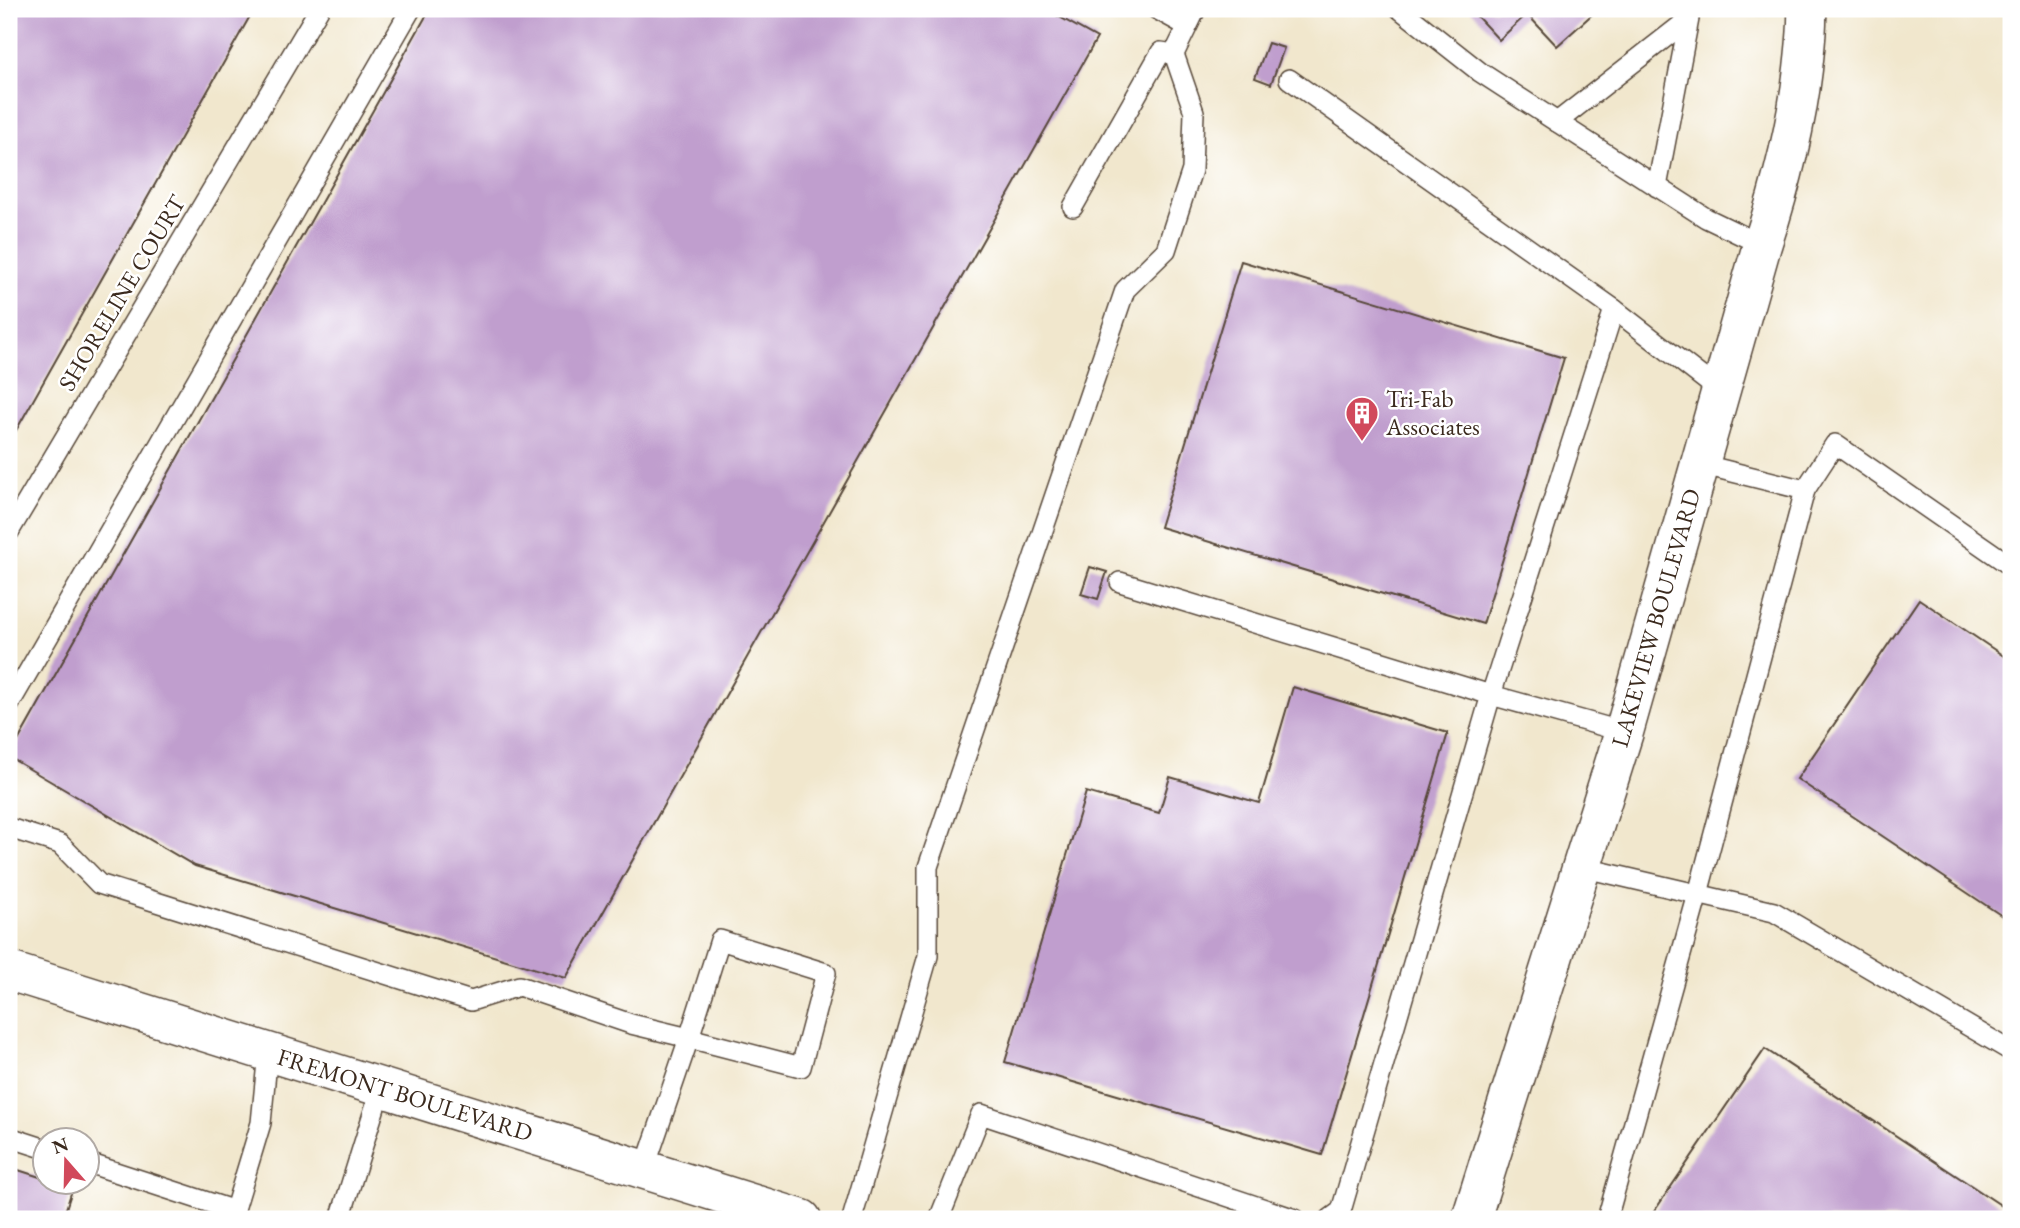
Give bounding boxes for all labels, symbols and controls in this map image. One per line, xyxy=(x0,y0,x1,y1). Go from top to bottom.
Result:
street label: SHORELINE COURT xyxy=(51,188,193,396)
place label: Tri-Fab Associates xyxy=(1385,383,1480,442)
building icon: Tri-Fab Associates xyxy=(1343,394,1381,443)
street label: LAKEVIEW BOULEVARD xyxy=(1604,485,1707,751)
street label: FREMONT BOULEVARD xyxy=(274,1041,537,1148)
north arrow xyxy=(32,1126,102,1196)
text: N xyxy=(49,1131,72,1160)

